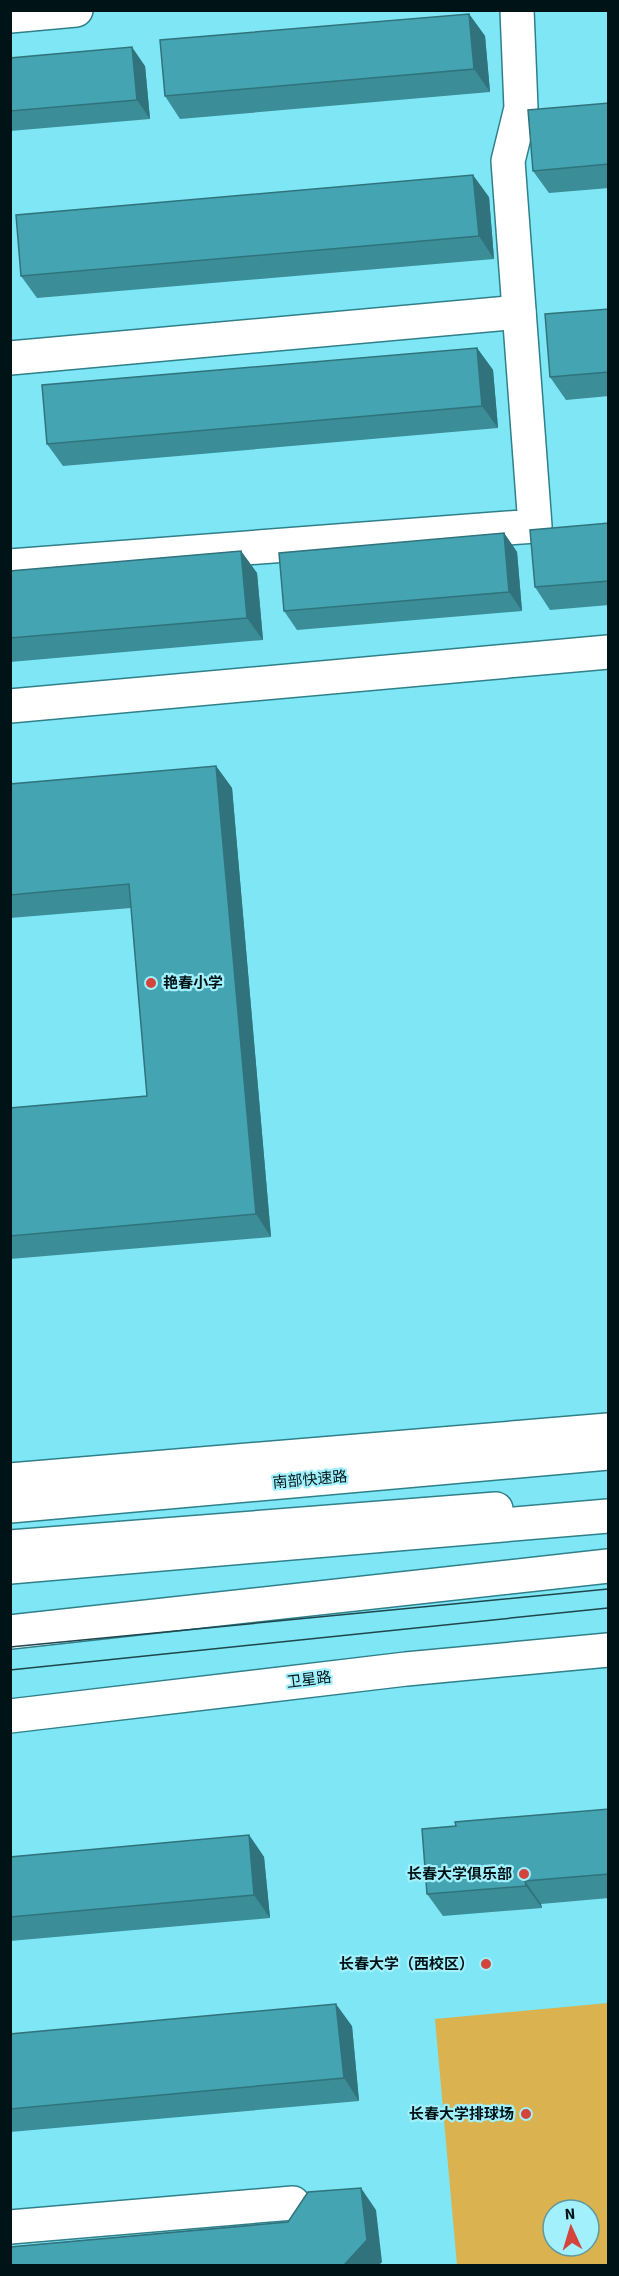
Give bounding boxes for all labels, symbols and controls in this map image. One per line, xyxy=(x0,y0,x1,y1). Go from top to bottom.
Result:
place label: 艳春小学 xyxy=(163,973,223,994)
marker: 艳春小学 xyxy=(144,976,158,990)
street label: 南部快速路 xyxy=(272,1466,348,1494)
street label: 卫星路 xyxy=(285,1667,333,1693)
place label: 长春大学俱乐部 xyxy=(407,1864,512,1885)
marker: 长春大学俱乐部 xyxy=(517,1867,531,1881)
place label: 长春大学（西校区） xyxy=(339,1954,474,1975)
marker: 长春大学（西校区） xyxy=(479,1957,493,1971)
place label: 长春大学排球场 xyxy=(409,2104,514,2125)
marker: 长春大学排球场 xyxy=(519,2107,533,2121)
north arrow xyxy=(541,2198,601,2258)
text: N xyxy=(564,2203,576,2225)

